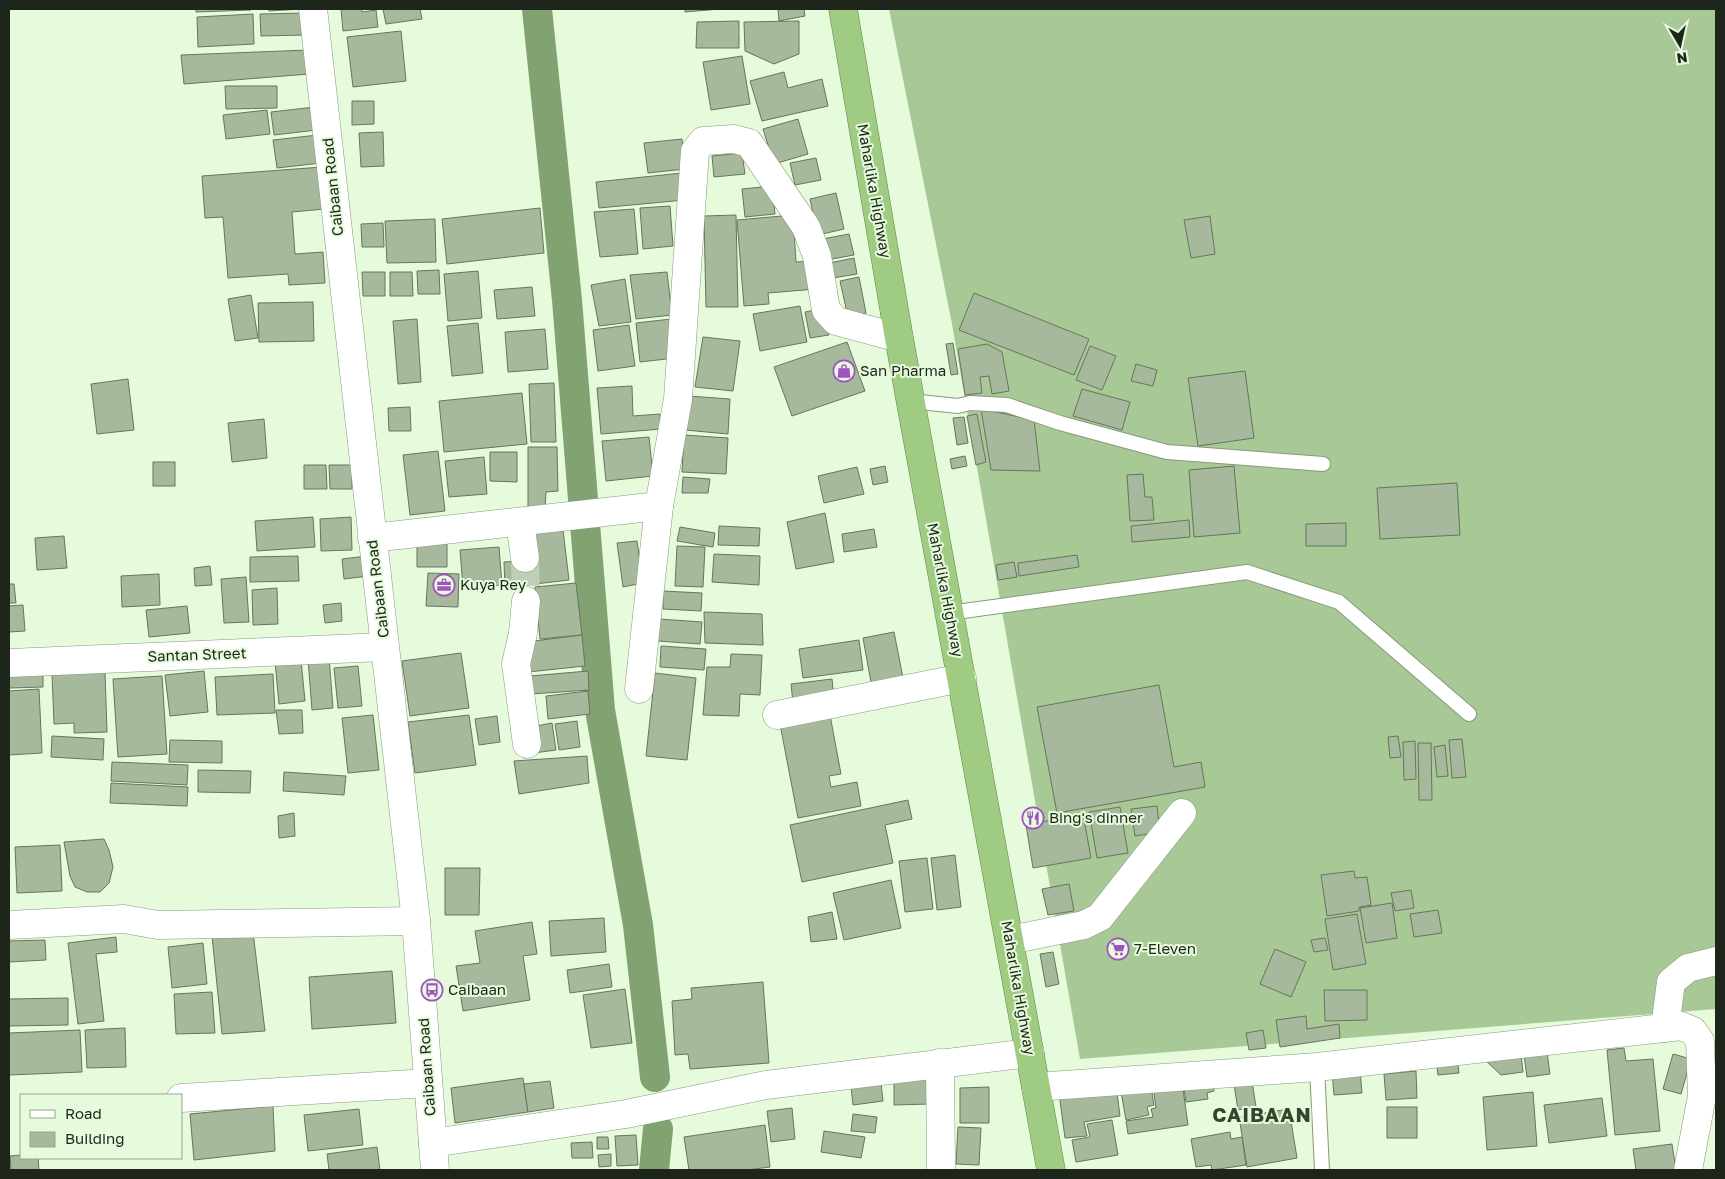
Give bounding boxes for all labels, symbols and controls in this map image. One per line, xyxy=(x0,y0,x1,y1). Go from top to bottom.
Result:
north arrow xyxy=(1655,20,1705,70)
text: N xyxy=(1676,49,1689,68)
street label: Maharlika Highway xyxy=(854,122,896,260)
street label: Caibaan Road xyxy=(318,137,346,237)
shop icon: San Pharma xyxy=(832,359,856,383)
place label: San Pharma xyxy=(860,361,946,379)
street label: Maharlika Highway xyxy=(924,521,968,659)
street label: Caibaan Road xyxy=(362,539,392,639)
office icon: Kuya Rey xyxy=(432,573,456,597)
place label: Kuya Rey xyxy=(460,575,527,593)
street label: Santan Street xyxy=(147,643,247,665)
restaurant icon: Bing's dinner xyxy=(1021,806,1045,830)
place label: Bing's dinner xyxy=(1049,808,1143,826)
street label: Maharlika Highway xyxy=(998,919,1040,1057)
supermarket icon: 7-Eleven xyxy=(1106,937,1130,961)
place label: 7-Eleven xyxy=(1134,939,1196,957)
bus stop icon: Caibaan xyxy=(420,978,444,1002)
place label: Caibaan xyxy=(448,980,506,998)
street label: Caibaan Road xyxy=(414,1017,438,1117)
legend xyxy=(20,1094,182,1159)
district label: CAIBAAN xyxy=(1212,1102,1312,1126)
text: Road xyxy=(65,1104,102,1122)
text: Building xyxy=(65,1129,125,1147)

